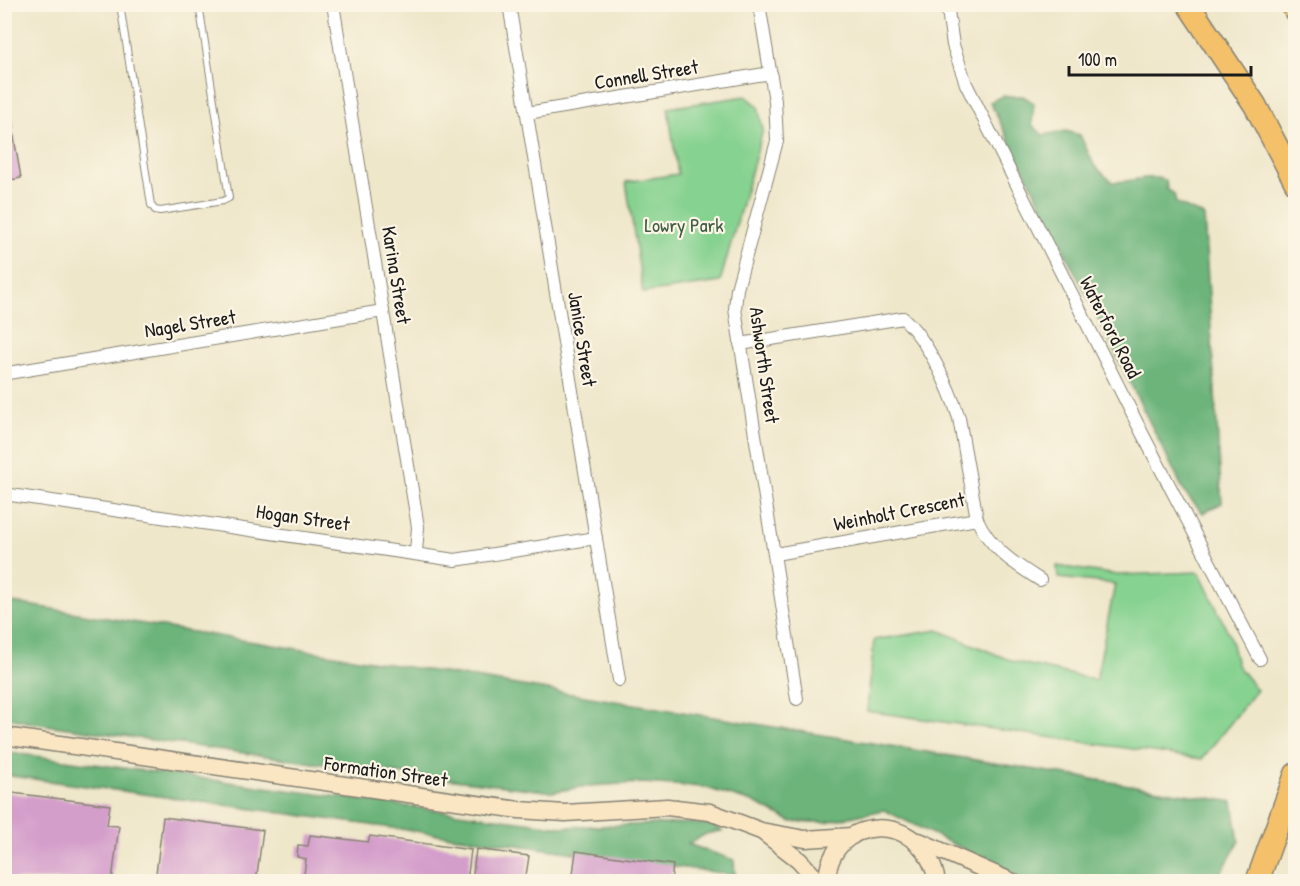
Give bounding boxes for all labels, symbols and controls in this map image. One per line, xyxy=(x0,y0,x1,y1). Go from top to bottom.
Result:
scale bar xyxy=(1069,39,1250,77)
text: 100 m xyxy=(1078,47,1117,72)
street label: Connell Street xyxy=(592,52,701,96)
park label: Lowry Park xyxy=(645,211,723,238)
street label: Karina Street xyxy=(376,224,418,327)
street label: Waterford Road xyxy=(1074,271,1148,383)
street label: Janice Street xyxy=(562,290,604,389)
street label: Nagel Street xyxy=(143,302,239,344)
street label: Ashworth Street xyxy=(743,305,787,426)
street label: Weinholt Crescent xyxy=(831,485,968,537)
street label: Hogan Street xyxy=(254,497,353,537)
street label: Formation Street xyxy=(322,749,451,793)

